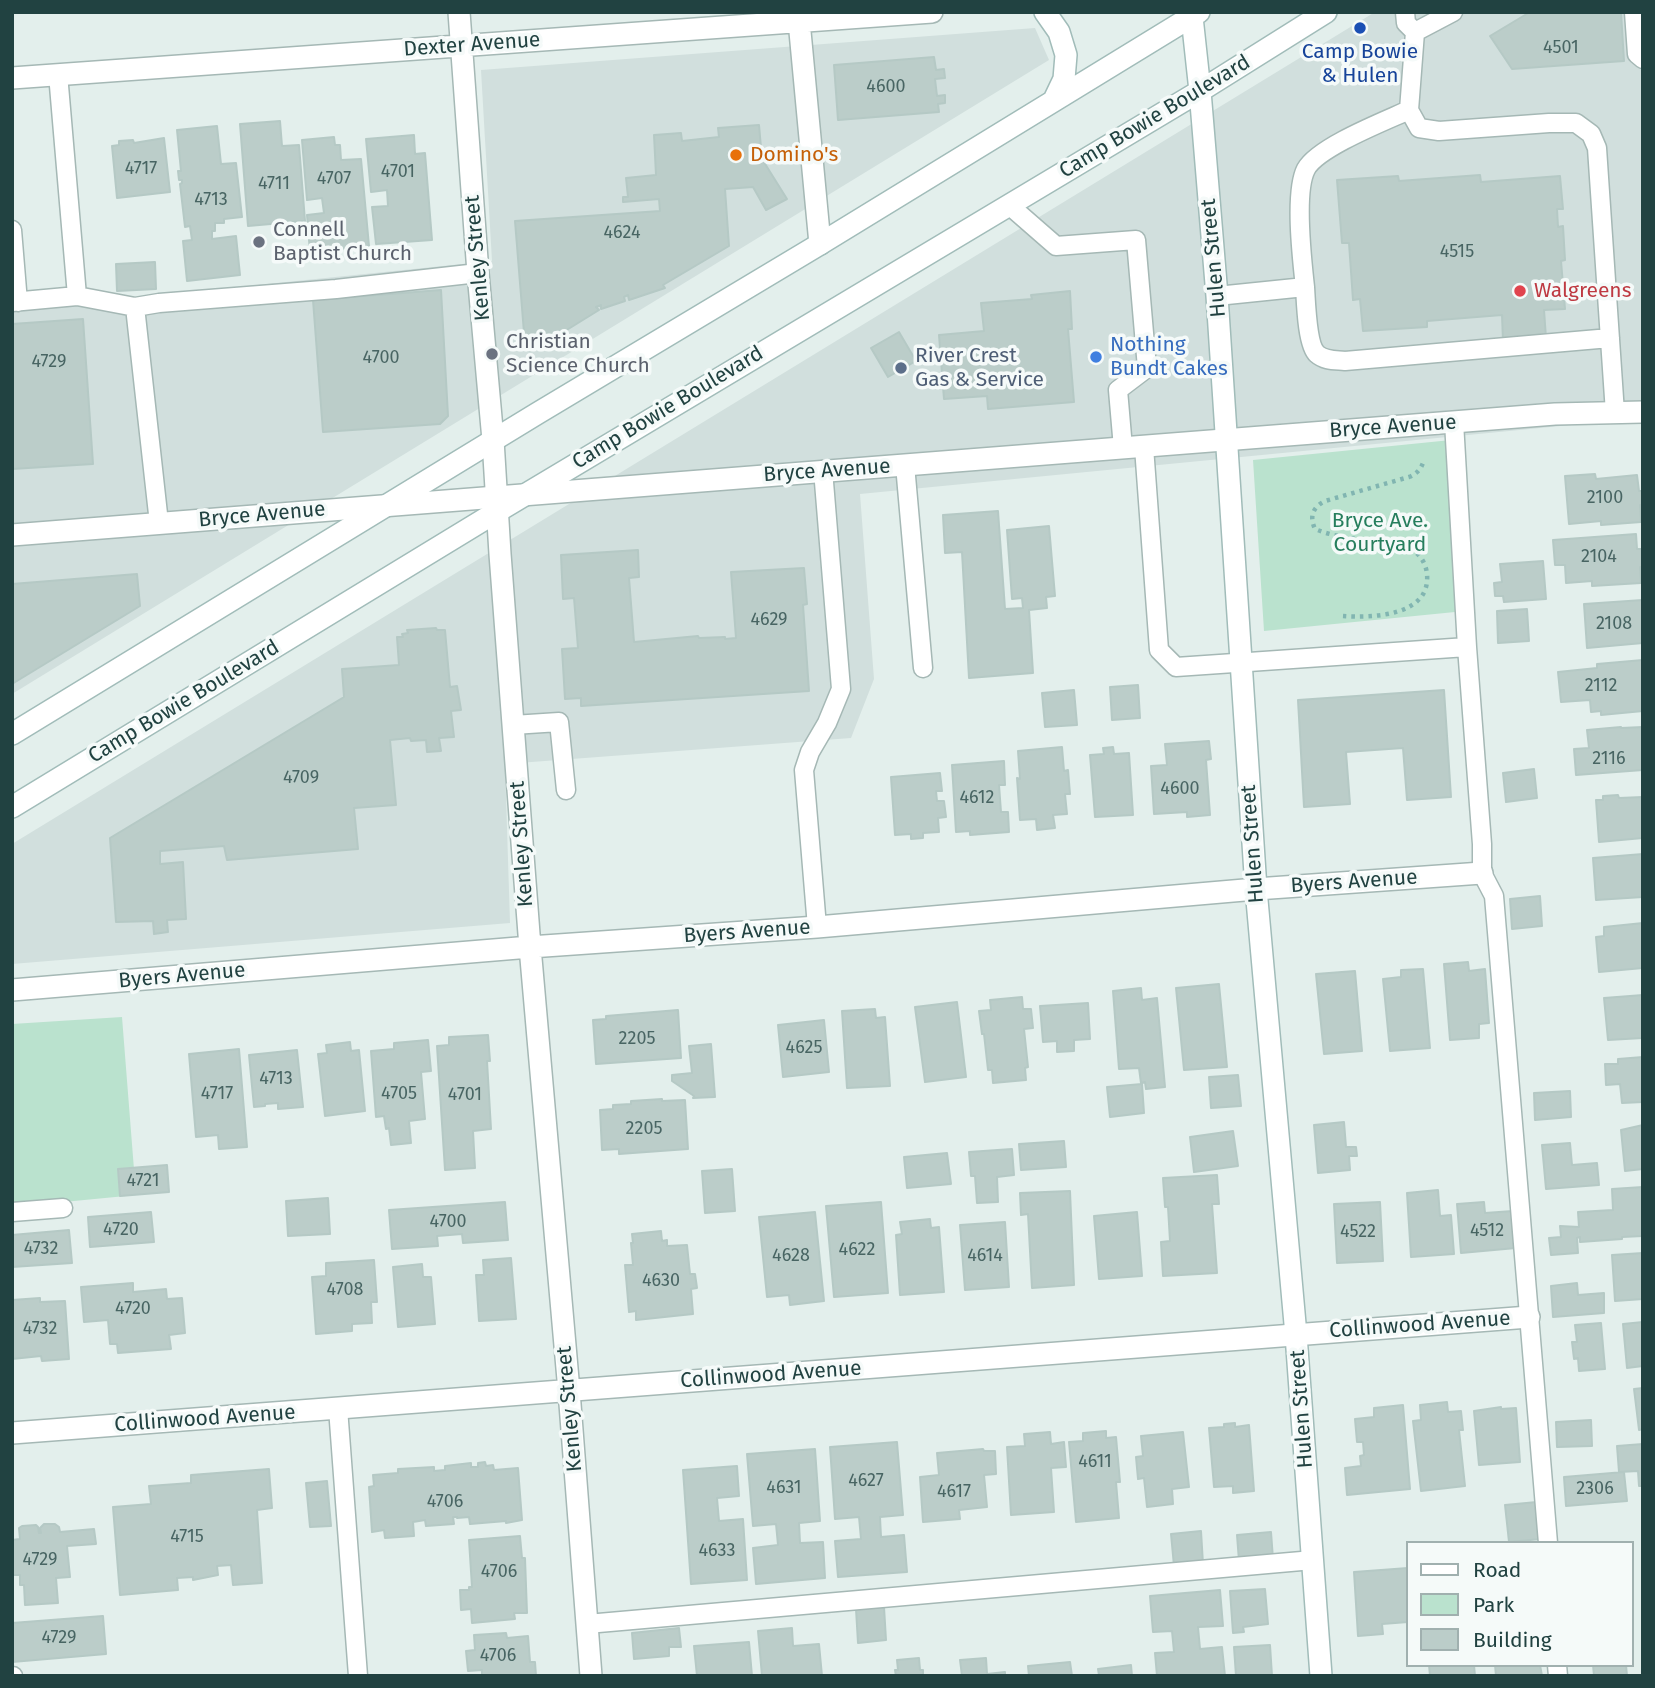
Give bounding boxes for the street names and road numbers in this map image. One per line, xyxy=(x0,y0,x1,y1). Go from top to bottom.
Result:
street label: Dexter Avenue xyxy=(403,28,541,62)
street label: Camp Bowie Boulevard xyxy=(1055,50,1255,184)
street label: Kenley Street xyxy=(460,194,496,322)
street label: Hulen Street xyxy=(1196,198,1232,318)
street label: Camp Bowie Boulevard xyxy=(568,341,768,475)
street label: Bryce Avenue xyxy=(1329,410,1457,444)
street label: Bryce Avenue xyxy=(763,454,891,488)
street label: Bryce Avenue xyxy=(197,497,327,533)
street label: Camp Bowie Boulevard xyxy=(84,635,284,769)
street label: Kenley Street xyxy=(505,780,539,908)
street label: Hulen Street xyxy=(1236,784,1270,904)
street label: Byers Avenue xyxy=(1290,865,1418,899)
street label: Byers Avenue xyxy=(683,915,811,949)
street label: Byers Avenue xyxy=(117,958,247,994)
street label: Collinwood Avenue xyxy=(1329,1306,1511,1344)
street label: Kenley Street xyxy=(552,1345,588,1473)
street label: Hulen Street xyxy=(1285,1349,1319,1469)
street label: Collinwood Avenue xyxy=(680,1356,862,1394)
street label: Collinwood Avenue xyxy=(114,1400,296,1438)

